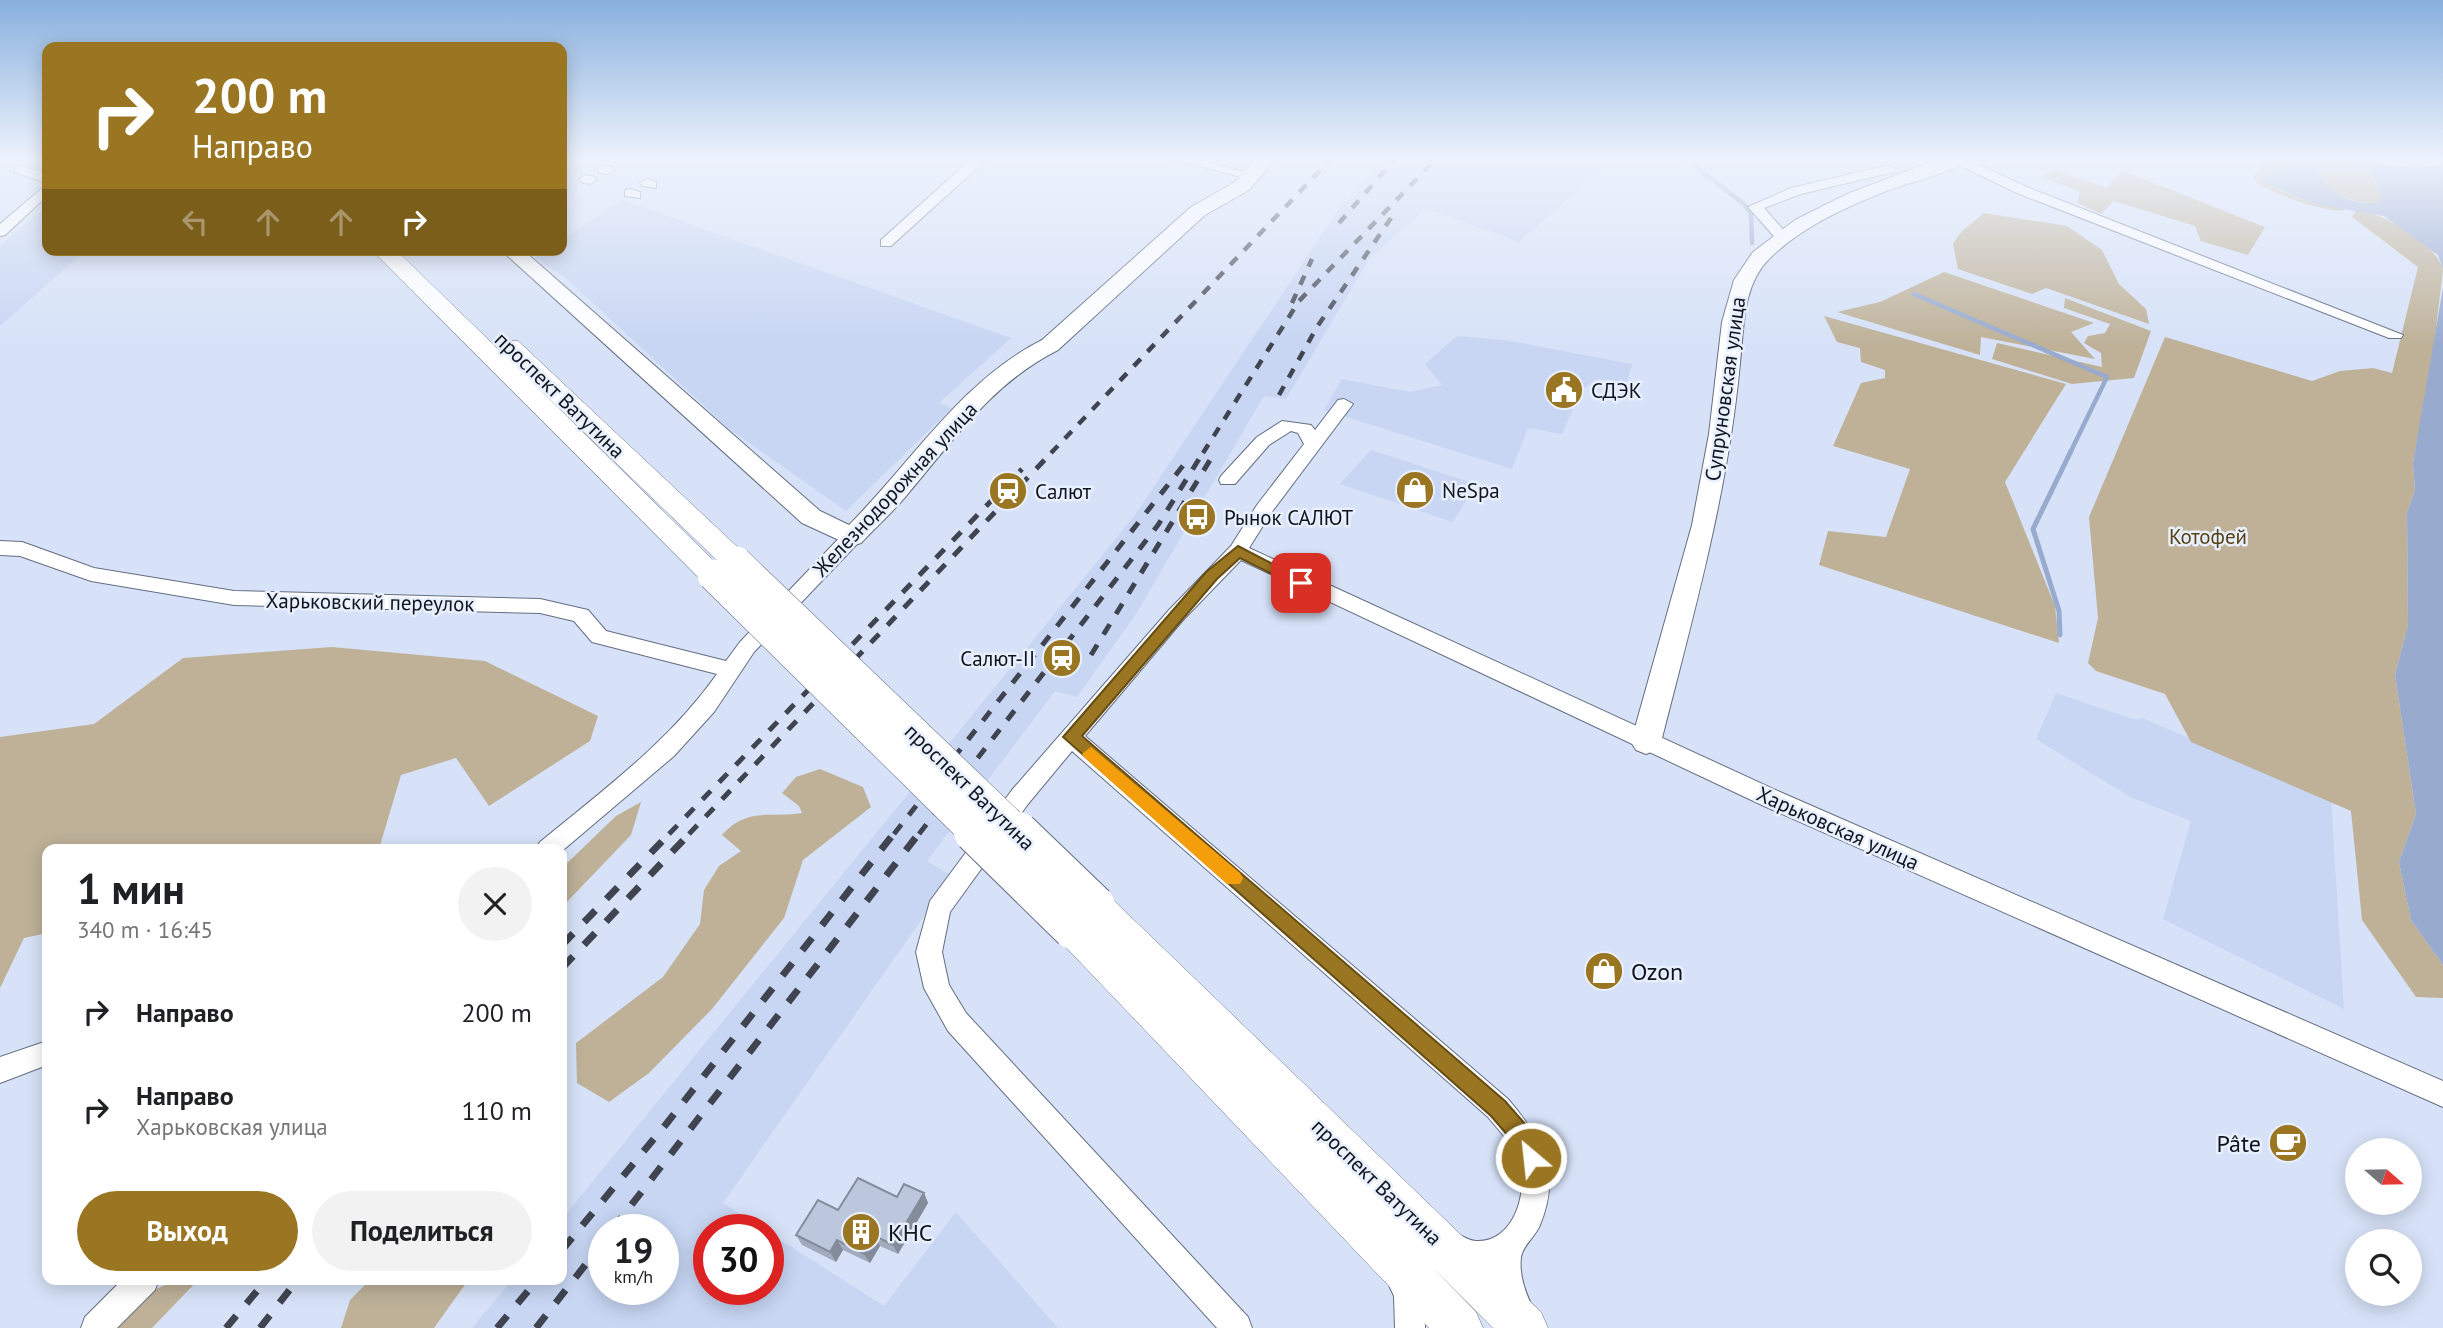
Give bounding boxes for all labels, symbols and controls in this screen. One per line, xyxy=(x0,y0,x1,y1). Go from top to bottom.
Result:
text: 200 m xyxy=(192,63,327,127)
icon: right xyxy=(77,70,168,161)
text: Направо xyxy=(192,125,313,167)
icon: left xyxy=(176,203,214,241)
icon: ahead xyxy=(249,203,287,241)
icon: ahead xyxy=(322,203,360,241)
icon: right xyxy=(395,203,433,241)
street label: Супруновская улица xyxy=(1699,295,1751,483)
street label: проспект Ватутина xyxy=(489,326,631,464)
public building icon: СДЭК xyxy=(1543,369,1585,411)
place label: СДЭК xyxy=(1591,377,1642,404)
street label: Железнодорожная улица xyxy=(806,396,983,583)
shop icon: NeSpa xyxy=(1394,469,1436,511)
station icon: Салют xyxy=(987,470,1029,512)
place label: NeSpa xyxy=(1442,477,1500,504)
place label: Салют xyxy=(1035,478,1092,505)
bus stop icon: Рынок САЛЮТ xyxy=(1176,496,1218,538)
place label: Рынок САЛЮТ xyxy=(1224,504,1354,531)
park label: Котофей xyxy=(2169,523,2247,550)
pin xyxy=(1271,553,1331,613)
icon: arrive xyxy=(1282,564,1320,602)
street label: Харьковский переулок xyxy=(265,587,475,617)
station icon: Салют-II xyxy=(1041,637,1083,679)
place label: Салют-II xyxy=(960,645,1035,672)
street label: проспект Ватутина xyxy=(899,718,1041,856)
street label: Харьковская улица xyxy=(1753,780,1923,876)
text: 1 мин xyxy=(77,861,185,916)
button: close xyxy=(458,867,532,941)
text: 340 m · 16:45 xyxy=(77,915,213,944)
shop icon: Ozon xyxy=(1583,950,1625,992)
place label: Ozon xyxy=(1631,956,1683,987)
icon: right xyxy=(77,993,115,1031)
text: Направо xyxy=(136,996,234,1029)
text: 200 m xyxy=(461,996,532,1029)
text: Направо xyxy=(136,1079,234,1112)
icon: right xyxy=(77,1091,115,1129)
text: 110 m xyxy=(461,1094,532,1127)
text: Харьковская улица xyxy=(136,1112,328,1141)
street label: проспект Ватутина xyxy=(1306,1113,1448,1251)
position arrow xyxy=(1494,1121,1568,1195)
cafe icon: Pâte xyxy=(2267,1122,2309,1164)
place label: Pâte xyxy=(2216,1128,2261,1159)
north arrow xyxy=(2345,1138,2422,1214)
map controls xyxy=(2345,1138,2422,1306)
button: Выход xyxy=(77,1191,298,1271)
button: Поделиться xyxy=(312,1191,532,1271)
building icon: КНС xyxy=(840,1211,882,1253)
speed limit sign: 30 xyxy=(693,1214,784,1305)
place label: КНС xyxy=(888,1217,932,1248)
text: 19 xyxy=(614,1227,653,1273)
button: search xyxy=(2345,1229,2422,1306)
text: km/h xyxy=(614,1265,653,1288)

